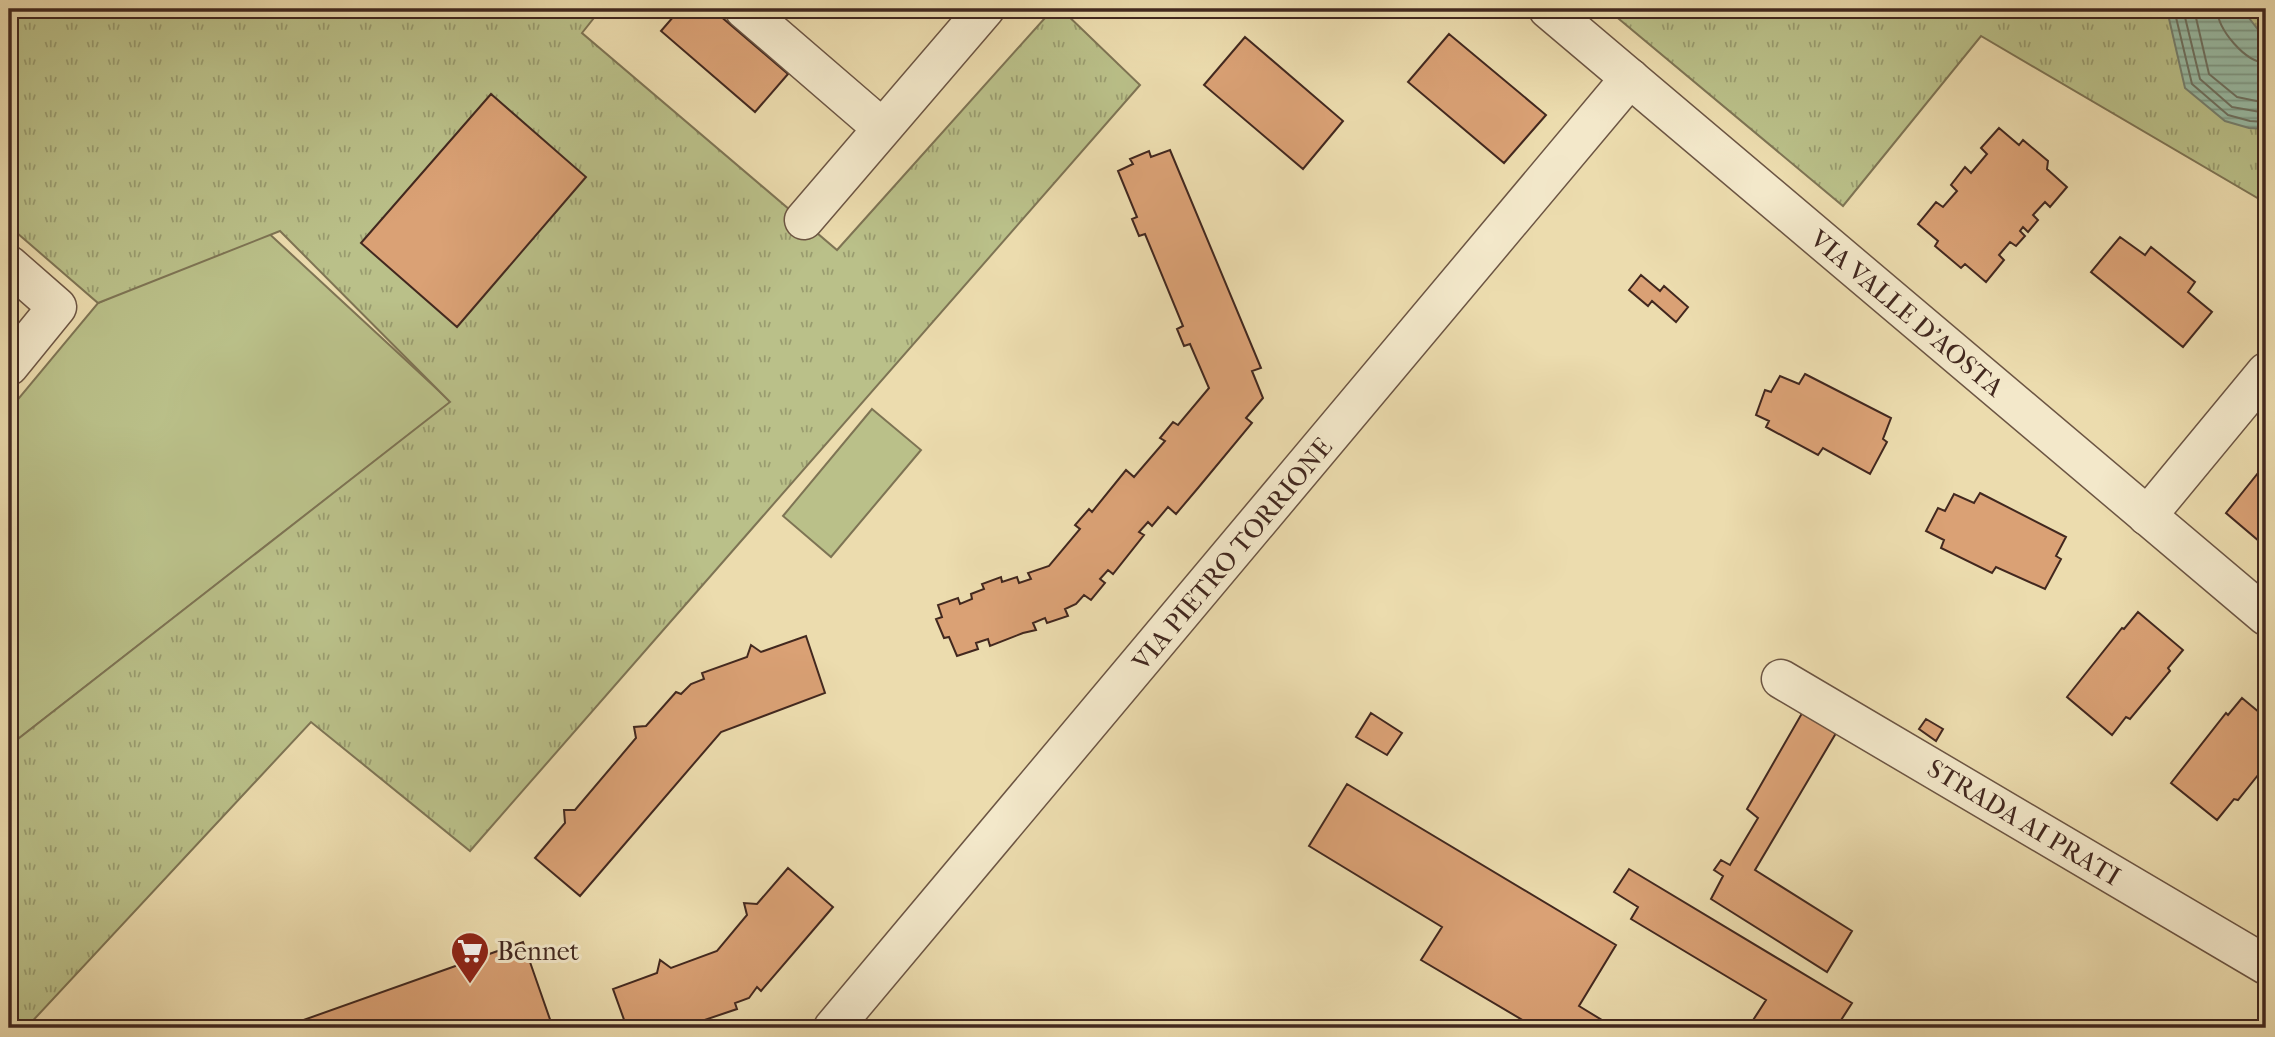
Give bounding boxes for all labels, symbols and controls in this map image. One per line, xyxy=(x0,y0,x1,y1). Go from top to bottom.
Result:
street label: VIA VALLE D'AOSTA xyxy=(1803,223,2011,404)
street label: VIA PIETRO TORRIONE xyxy=(1125,432,1339,678)
street label: STRADA AI PRATI xyxy=(1922,753,2126,892)
supermarket icon: Bennet xyxy=(449,930,491,985)
place label: Bennet xyxy=(497,936,580,967)

